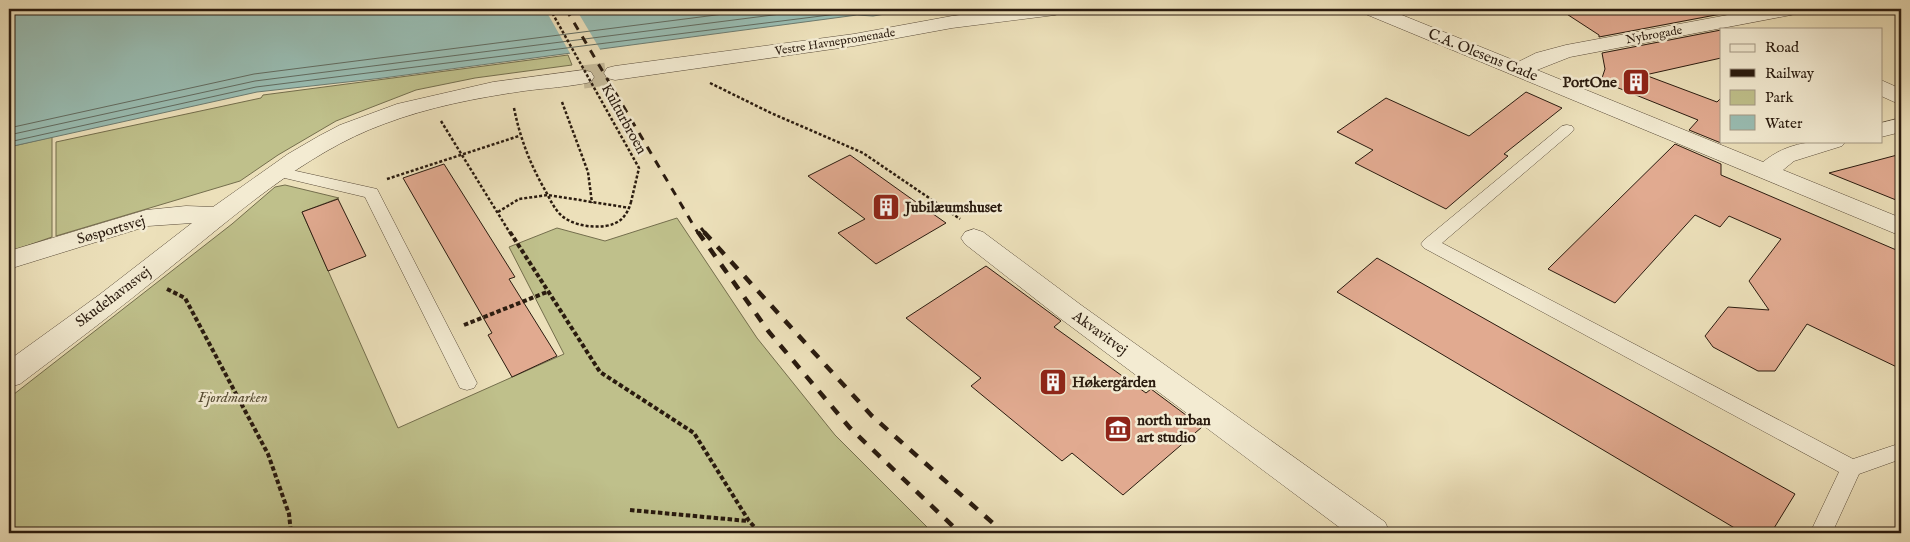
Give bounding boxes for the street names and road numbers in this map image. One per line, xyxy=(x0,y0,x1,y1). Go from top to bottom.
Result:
street label: Nybrogade xyxy=(1625,23,1684,47)
street label: C.A. Olesens Gade xyxy=(1425,24,1541,86)
street label: Vestre Havnepromenade xyxy=(773,25,897,60)
street label: Kulturbroen xyxy=(597,80,651,158)
street label: Søsportsvej xyxy=(75,211,147,249)
street label: Skudehavnsvej xyxy=(71,262,155,332)
street label: Akvavitvej xyxy=(1068,306,1131,359)

